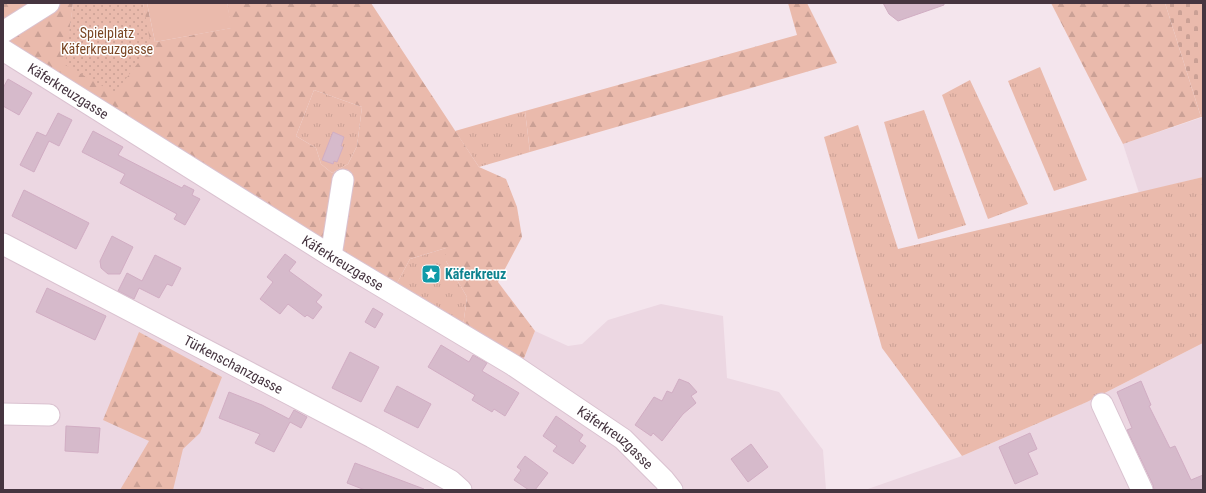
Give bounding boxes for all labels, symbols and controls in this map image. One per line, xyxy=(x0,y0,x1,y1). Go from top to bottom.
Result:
park label: Spielplatz Käferkreuzgasse xyxy=(61,25,154,57)
street label: Käferkreuzgasse xyxy=(25,60,112,122)
street label: Käferkreuzgasse xyxy=(299,232,387,294)
place icon: Käferkreuz xyxy=(420,263,442,285)
place label: Käferkreuz xyxy=(445,266,506,282)
street label: Türkenschanzgasse xyxy=(181,332,286,397)
street label: Käferkreuzgasse xyxy=(574,403,657,473)

